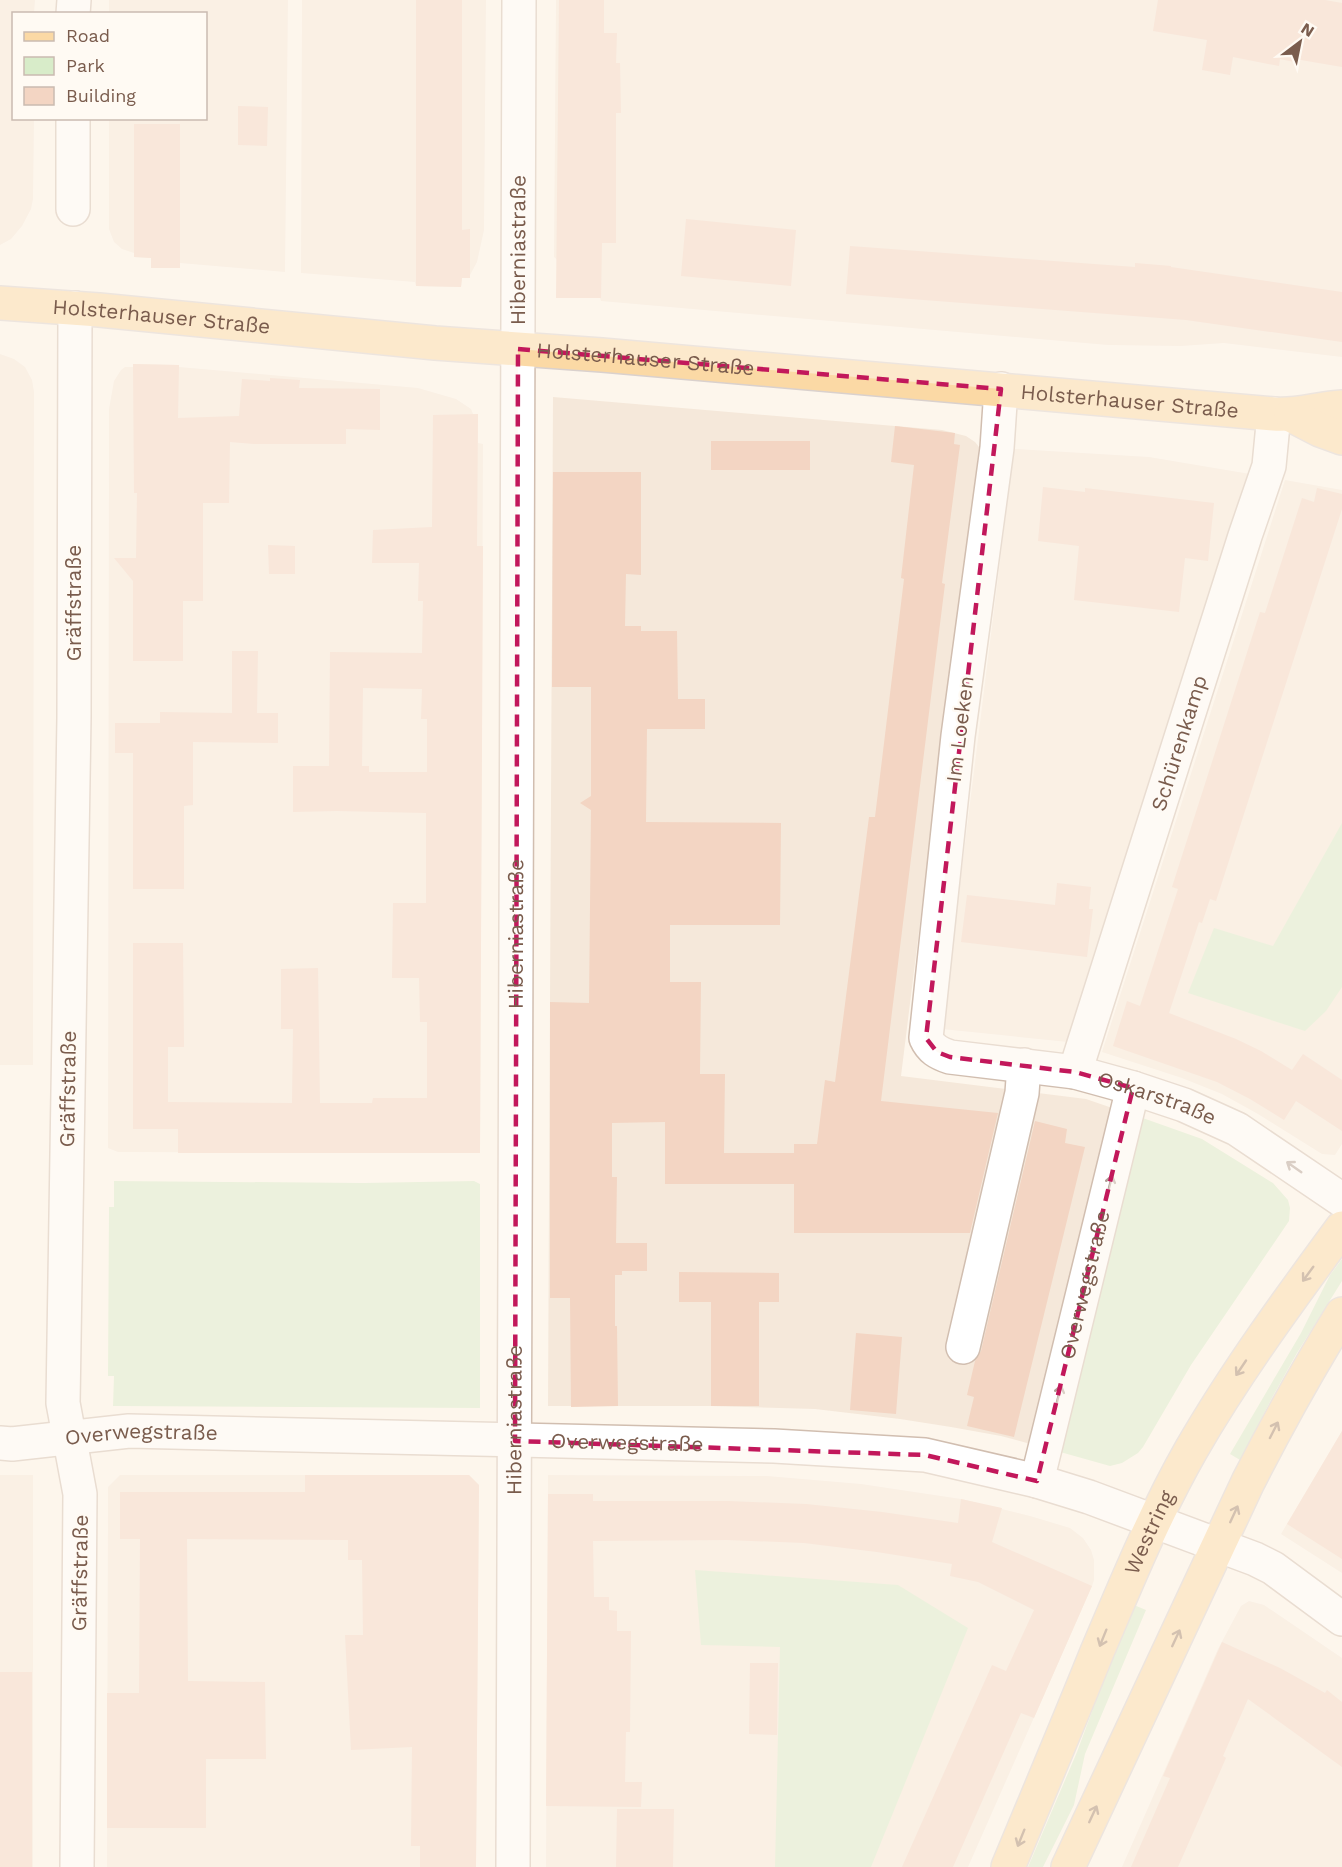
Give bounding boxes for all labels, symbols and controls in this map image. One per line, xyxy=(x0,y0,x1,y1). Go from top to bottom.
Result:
legend xyxy=(12,12,207,120)
north arrow xyxy=(1270,12,1330,72)
text: N xyxy=(1298,19,1318,41)
text: Road xyxy=(66,25,110,46)
text: Park xyxy=(66,55,105,76)
text: Building xyxy=(66,85,136,106)
street label: Hiberniastraße xyxy=(505,175,530,325)
street label: Holsterhauser Straße xyxy=(52,294,272,339)
street label: Holsterhauser Straße xyxy=(536,337,756,380)
street label: Holsterhauser Straße xyxy=(1020,379,1240,423)
street label: Gräffstraße xyxy=(61,545,86,661)
street label: Schürenkamp xyxy=(1146,672,1212,814)
street label: Im Loeken xyxy=(941,674,978,784)
street label: Hiberniastraße xyxy=(503,859,528,1009)
street label: Gräffstraße xyxy=(54,1030,81,1148)
street label: Oskarstraße xyxy=(1095,1066,1220,1130)
one-way arrow xyxy=(1286,1161,1303,1173)
one-way arrow xyxy=(1104,1175,1116,1194)
street label: Overwegstraße xyxy=(1054,1207,1115,1362)
one-way arrow xyxy=(1302,1265,1314,1281)
street label: Hiberniastraße xyxy=(501,1345,527,1495)
one-way arrow xyxy=(1235,1360,1247,1376)
one-way arrow xyxy=(1053,1385,1065,1404)
street label: Overwegstraße xyxy=(64,1418,218,1450)
one-way arrow xyxy=(1269,1422,1281,1440)
street label: Overwegstraße xyxy=(550,1428,704,1456)
street label: Westring xyxy=(1119,1486,1180,1578)
one-way arrow xyxy=(1228,1505,1240,1523)
street label: Gräffstraße xyxy=(66,1514,93,1632)
one-way arrow xyxy=(1097,1628,1108,1647)
one-way arrow xyxy=(1171,1629,1182,1647)
one-way arrow xyxy=(1088,1806,1099,1824)
one-way arrow xyxy=(1015,1828,1026,1846)

